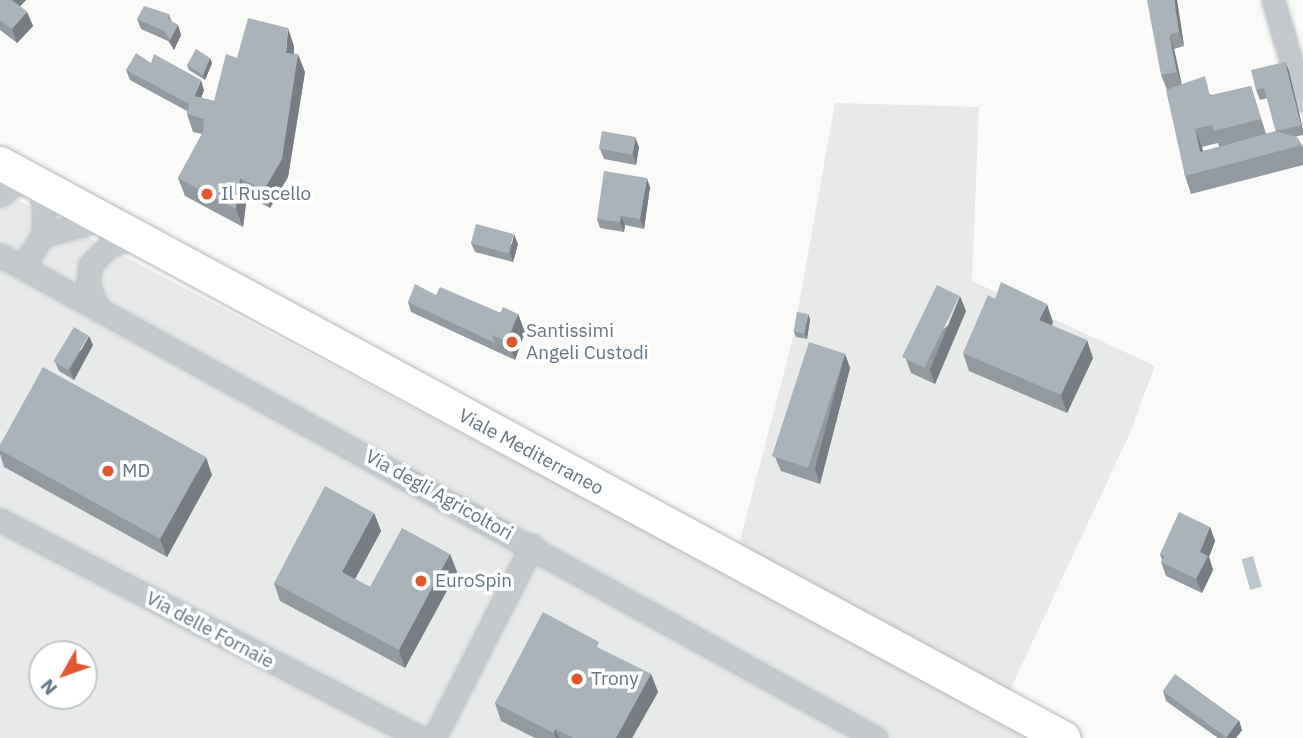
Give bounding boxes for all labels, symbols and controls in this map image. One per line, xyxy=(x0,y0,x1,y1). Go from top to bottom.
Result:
place label: Il Ruscello xyxy=(221,183,311,205)
marker: Il Ruscello xyxy=(199,186,215,202)
place label: Santissimi Angeli Custodi xyxy=(526,320,648,364)
marker: Santissimi Angeli Custodi xyxy=(504,334,520,350)
street label: Viale Mediterraneo xyxy=(455,404,607,500)
street label: Via degli Agricoltori xyxy=(361,445,517,545)
place label: MD xyxy=(122,460,150,482)
marker: MD xyxy=(100,463,116,479)
place label: EuroSpin xyxy=(435,570,512,592)
marker: EuroSpin xyxy=(413,573,429,589)
street label: Via delle Fornaie xyxy=(142,587,278,673)
north arrow xyxy=(28,640,98,710)
place label: Trony xyxy=(591,668,639,690)
marker: Trony xyxy=(569,671,585,687)
text: N xyxy=(35,674,62,700)

